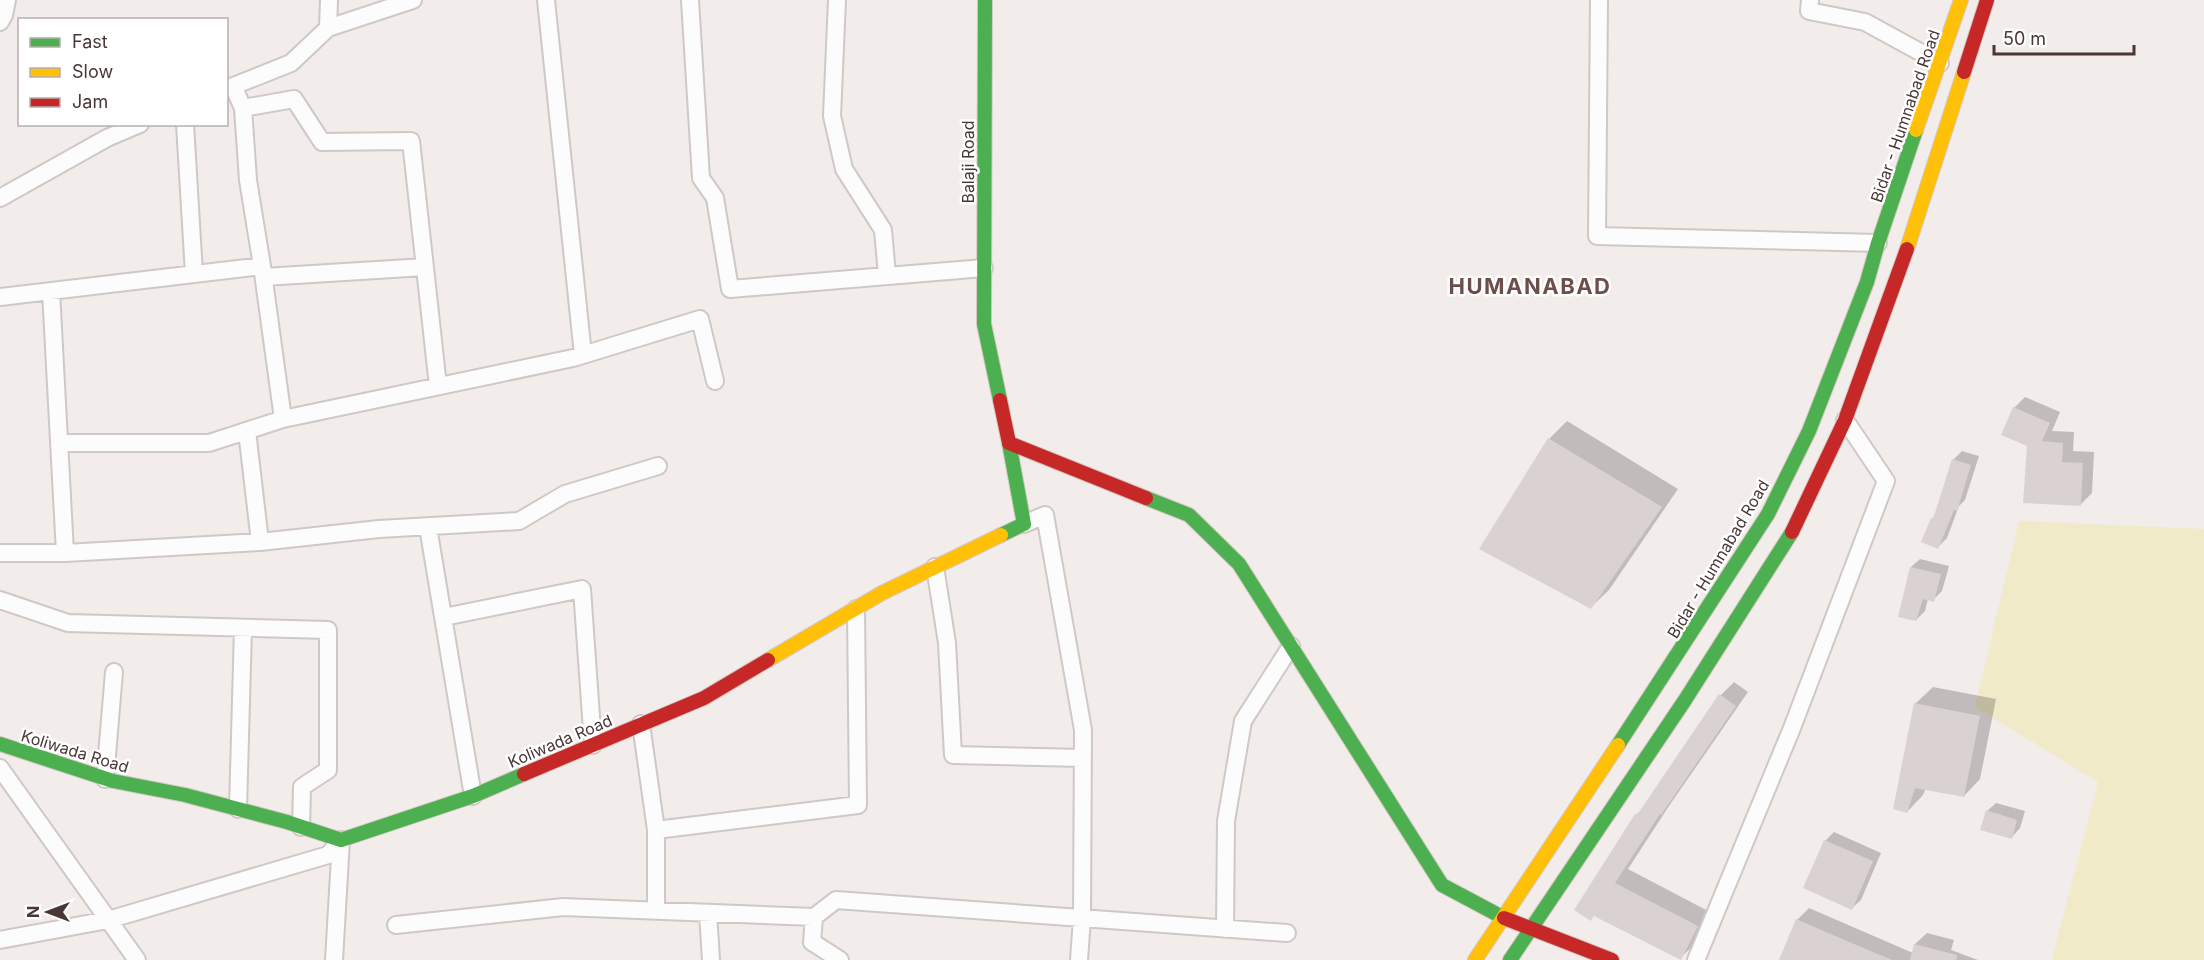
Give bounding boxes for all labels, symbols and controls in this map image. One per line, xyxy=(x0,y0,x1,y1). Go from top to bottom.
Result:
legend xyxy=(18,18,228,126)
scale bar xyxy=(1994,18,2134,56)
street label: Bidar - Humnabad Road xyxy=(1866,27,1944,205)
text: 50 m xyxy=(2003,28,2046,49)
text: Fast xyxy=(72,31,108,52)
text: Slow xyxy=(72,61,113,82)
text: Jam xyxy=(72,91,108,112)
street label: Balaji Road xyxy=(958,120,978,204)
district label: HUMANABAD xyxy=(1448,273,1612,299)
street label: Bidar - Humnabad Road xyxy=(1663,476,1773,642)
street label: Koliwada Road xyxy=(505,710,615,772)
street label: Koliwada Road xyxy=(19,725,131,777)
north arrow xyxy=(18,882,78,942)
text: N xyxy=(23,906,43,918)

